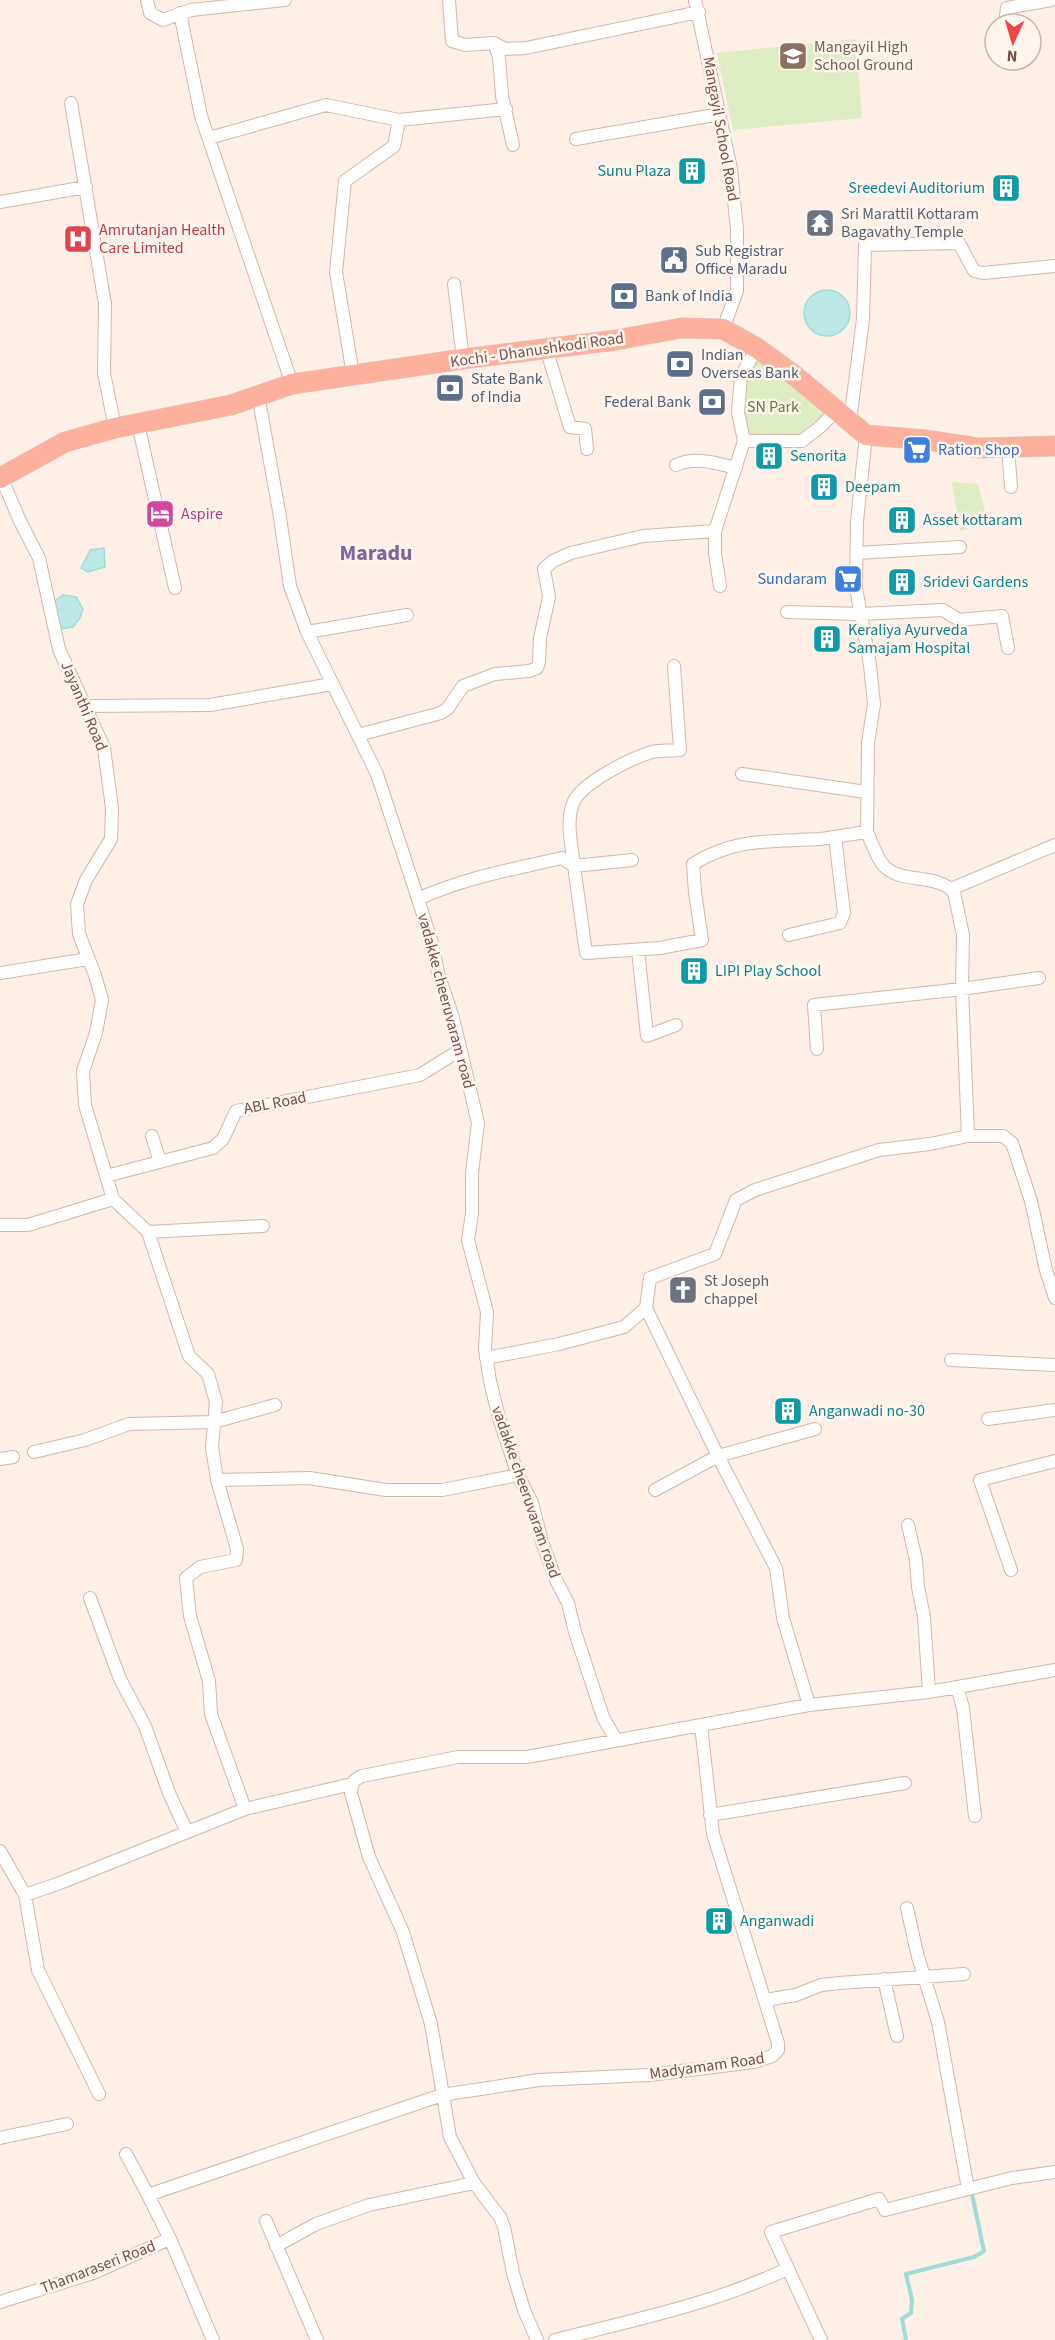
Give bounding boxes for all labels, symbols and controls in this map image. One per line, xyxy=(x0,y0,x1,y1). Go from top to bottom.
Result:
north arrow xyxy=(983,12,1043,72)
place label: Mangayil High School Ground xyxy=(814,36,913,76)
school or university icon: Mangayil High School Ground xyxy=(777,40,809,72)
text: N xyxy=(1006,45,1018,67)
street label: Mangayil School Road xyxy=(697,55,745,203)
building icon: Sunu Plaza xyxy=(676,155,708,187)
place label: Sunu Plaza xyxy=(597,160,671,182)
building icon: Sreedevi Auditorium xyxy=(990,172,1022,204)
place label: Sreedevi Auditorium xyxy=(848,177,985,199)
place label: Sri Marattil Kottaram Bagavathy Temple xyxy=(841,203,979,243)
temple icon: Sri Marattil Kottaram Bagavathy Temple xyxy=(804,207,836,239)
place label: Amrutanjan Health Care Limited xyxy=(99,219,225,259)
hospital icon: Amrutanjan Health Care Limited xyxy=(62,223,94,255)
place label: Sub Registrar Office Maradu xyxy=(695,240,787,280)
public building icon: Sub Registrar Office Maradu xyxy=(658,244,690,276)
bank icon: Bank of India xyxy=(608,280,640,312)
place label: Bank of India xyxy=(645,285,733,307)
street label: Kochi - Dhanushkodi Road xyxy=(449,327,625,373)
place label: Indian Overseas Bank xyxy=(701,344,799,384)
bank icon: Indian Overseas Bank xyxy=(664,348,696,380)
place label: State Bank of India xyxy=(471,368,543,408)
bank icon: State Bank of India xyxy=(434,372,466,404)
bank icon: Federal Bank xyxy=(696,386,728,418)
place label: Federal Bank xyxy=(604,391,691,413)
park label: SN Park xyxy=(747,396,799,418)
supermarket icon: Ration Shop xyxy=(901,434,933,466)
place label: Ration Shop xyxy=(938,439,1020,461)
building icon: Senorita xyxy=(753,440,785,472)
place label: Senorita xyxy=(790,445,847,467)
building icon: Deepam xyxy=(808,471,840,503)
place label: Deepam xyxy=(845,476,901,498)
hotel icon: Aspire xyxy=(144,498,176,530)
place label: Aspire xyxy=(181,503,223,525)
building icon: Asset kottaram xyxy=(886,504,918,536)
place label: Asset kottaram xyxy=(923,509,1023,531)
district label: Maradu xyxy=(339,537,413,569)
supermarket icon: Sundaram xyxy=(832,563,864,595)
building icon: Sridevi Gardens xyxy=(886,566,918,598)
place label: Sundaram xyxy=(758,568,827,590)
place label: Sridevi Gardens xyxy=(923,571,1028,593)
place label: Keraliya Ayurveda Samajam Hospital xyxy=(848,619,970,659)
building icon: Keraliya Ayurveda Samajam Hospital xyxy=(811,623,843,655)
street label: Jayanthi Road xyxy=(55,658,113,754)
street label: vadakke cheeruvaram road xyxy=(412,911,480,1091)
building icon: LIPI Play School xyxy=(678,955,710,987)
place label: LIPI Play School xyxy=(715,960,821,982)
street label: ABL Road xyxy=(242,1086,308,1120)
place label: St Joseph chappel xyxy=(704,1270,769,1310)
church icon: St Joseph chappel xyxy=(667,1274,699,1306)
building icon: Anganwadi no-30 xyxy=(772,1395,804,1427)
place label: Anganwadi no-30 xyxy=(809,1400,925,1422)
street label: vadakke cheeruvaram road xyxy=(486,1403,566,1581)
building icon: Anganwadi xyxy=(703,1905,735,1937)
place label: Anganwadi xyxy=(740,1910,814,1932)
street label: Madyamam Road xyxy=(648,2047,766,2085)
street label: Thamaraseri Road xyxy=(37,2235,159,2299)

